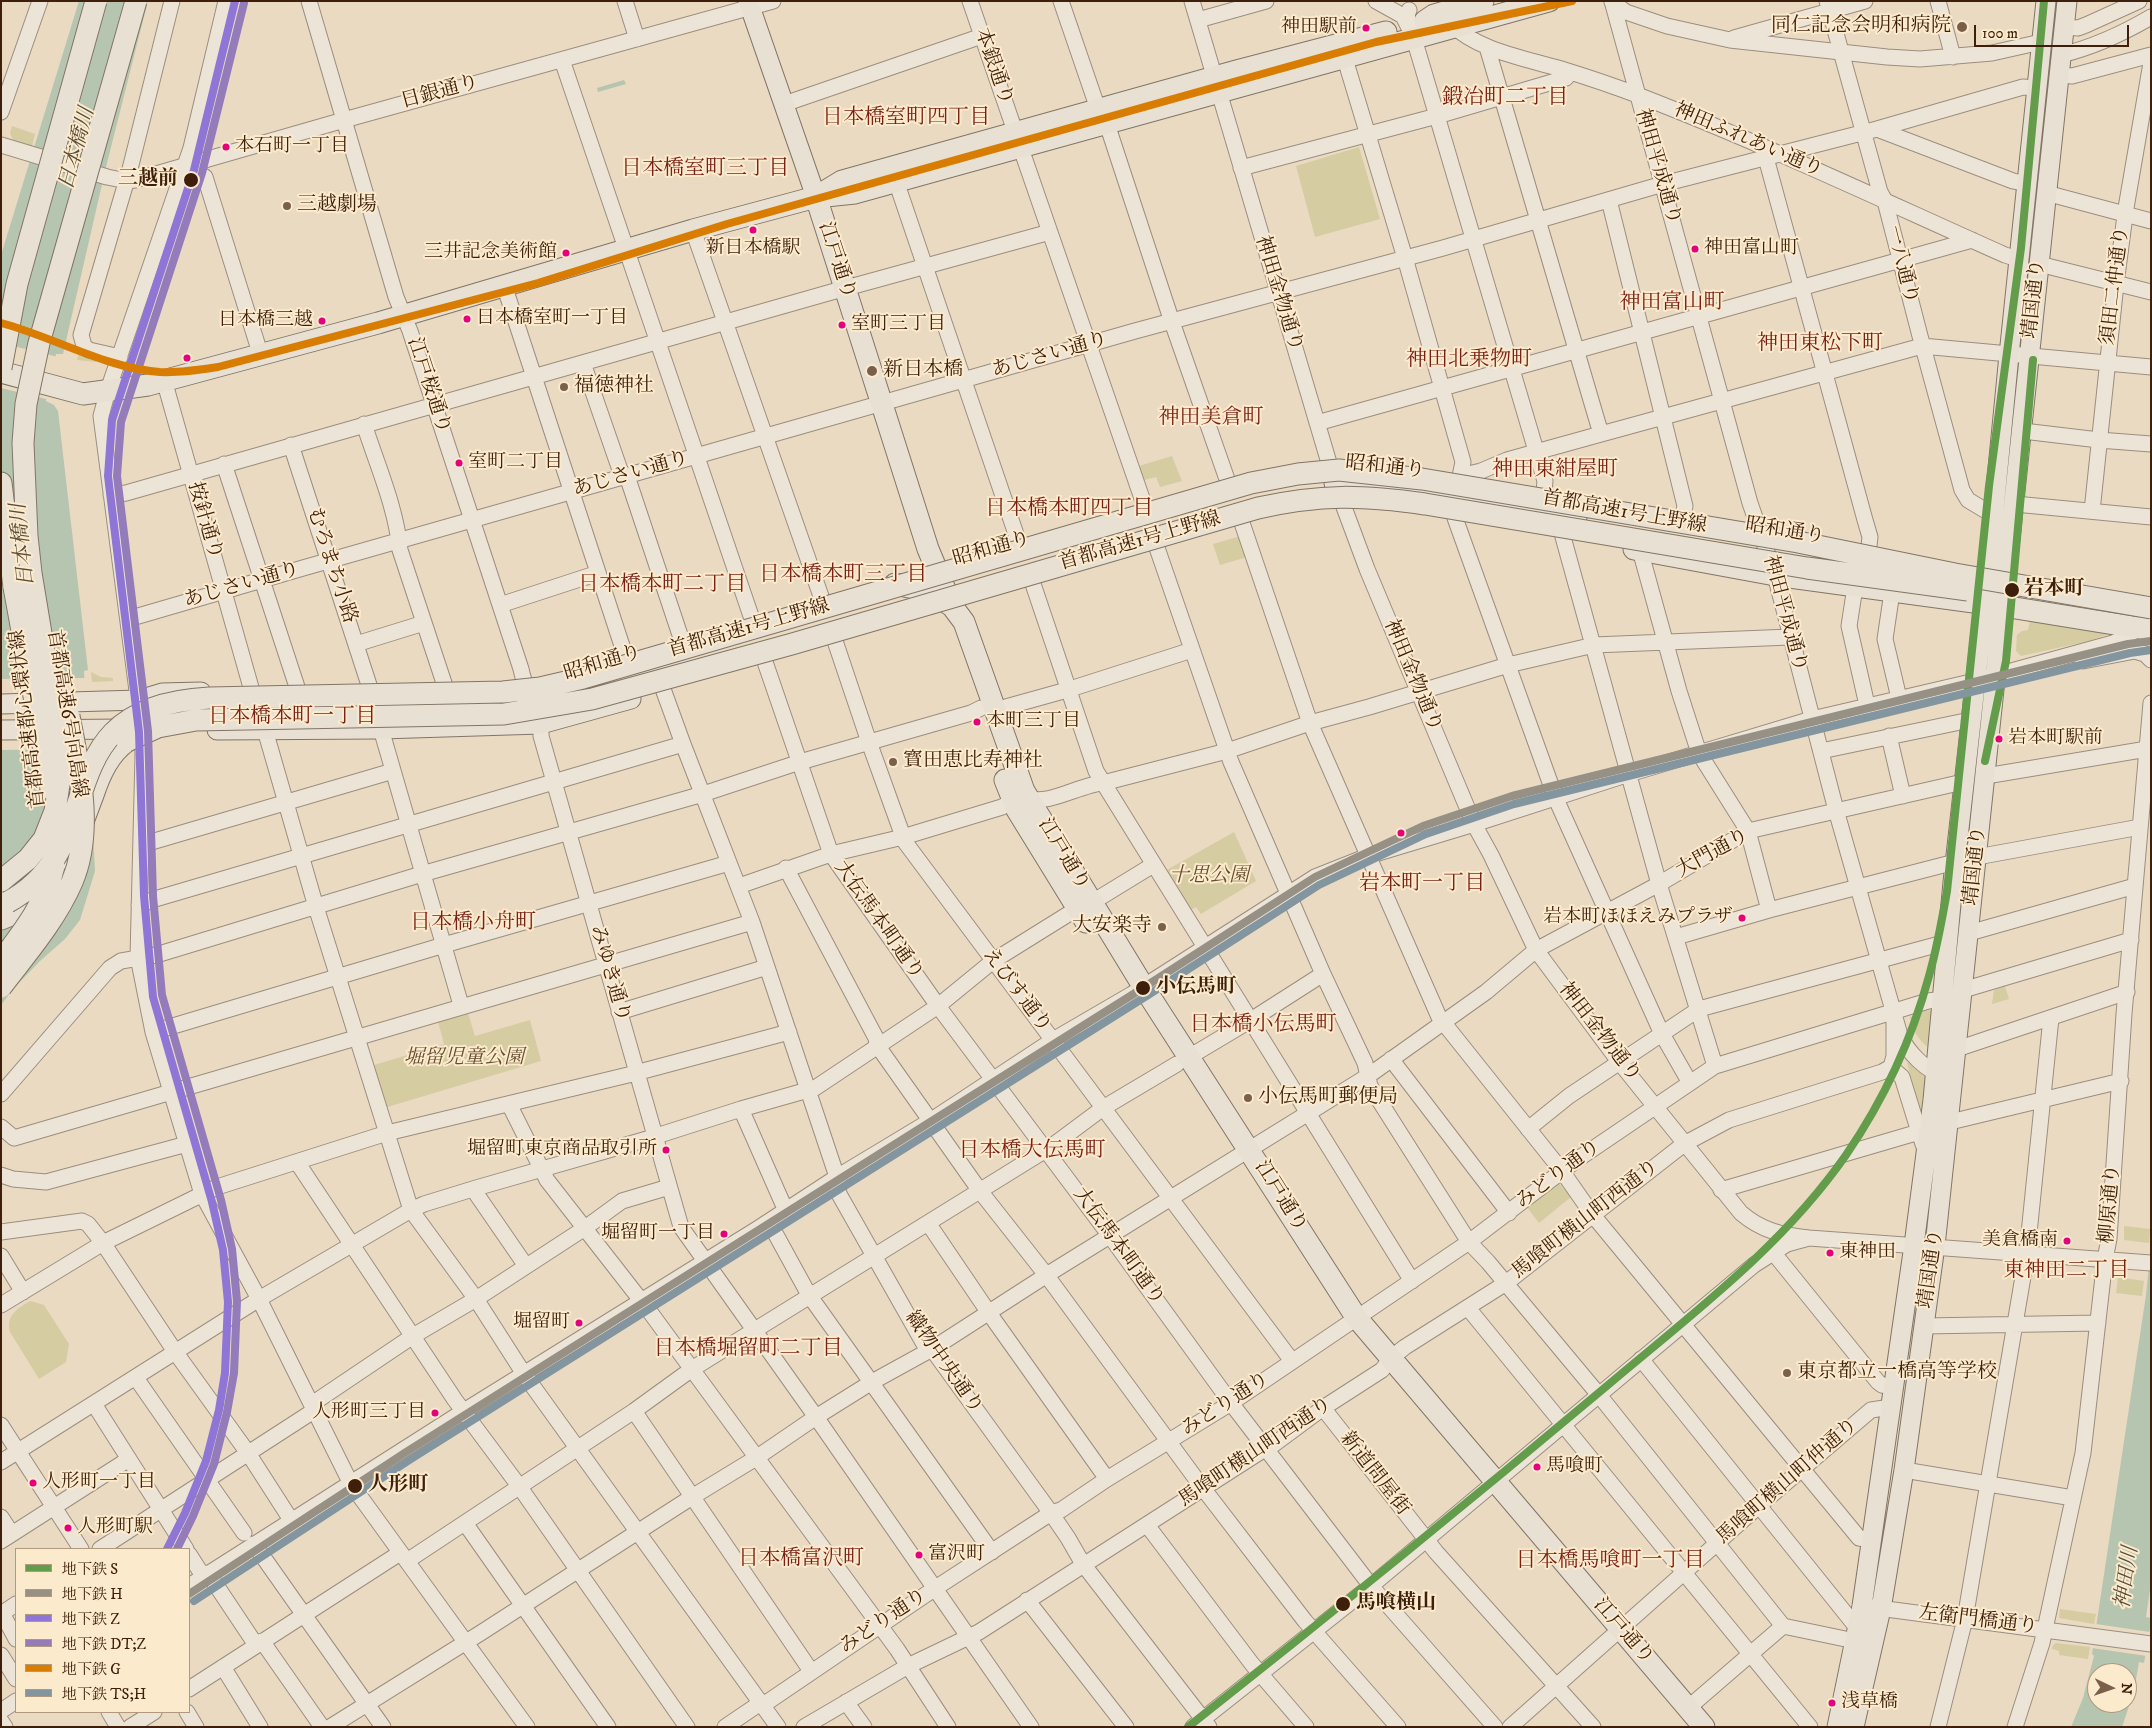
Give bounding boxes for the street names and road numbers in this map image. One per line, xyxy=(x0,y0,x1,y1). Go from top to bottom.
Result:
street label: 本銀通り xyxy=(969,25,1017,109)
street label: 日銀通り xyxy=(398,71,482,115)
street label: 神田ふれあい通り xyxy=(1670,99,1826,183)
street label: 神田平成通り xyxy=(1629,106,1685,228)
street label: 江戸通り xyxy=(812,219,860,303)
street label: 一八通り xyxy=(1880,223,1922,307)
street label: 須田二仲通り xyxy=(2097,225,2135,347)
street label: 神田金物通り xyxy=(1249,233,1307,355)
street label: 靖国通り xyxy=(2019,258,2051,340)
street label: あじさい通り xyxy=(989,328,1111,384)
street label: 江戸桜通り xyxy=(401,335,455,437)
street label: あじさい通り xyxy=(570,447,692,503)
street label: 昭和通り xyxy=(1344,452,1426,484)
street label: 按針通り xyxy=(181,479,227,563)
street label: 首都高速1号上野線 xyxy=(1540,487,1708,539)
street label: むろまち小路 xyxy=(301,505,361,627)
street label: 首都高速1号上野線 xyxy=(1056,507,1224,577)
street label: 昭和通り xyxy=(1744,514,1826,550)
street label: 昭和通り xyxy=(950,527,1034,573)
street label: 神田平成通り xyxy=(1757,553,1811,675)
street label: あじさい通り xyxy=(181,558,303,614)
street label: 首都高速1号上野線 xyxy=(665,594,833,664)
street label: 神田金物通り xyxy=(1378,616,1446,736)
street label: 首都高速都心環状線 xyxy=(6,628,52,810)
street label: 首都高速6号向島線 xyxy=(41,628,91,800)
street label: 昭和通り xyxy=(561,641,645,687)
street label: 江戸通り xyxy=(1032,815,1094,895)
street label: 大門通り xyxy=(1672,824,1754,884)
street label: 靖国通り xyxy=(1960,825,1992,907)
street label: 大伝馬本町通り xyxy=(828,857,928,985)
street label: みゆき通り xyxy=(584,923,634,1025)
street label: えびす通り xyxy=(976,944,1056,1038)
street label: 神田金物通り xyxy=(1553,978,1645,1088)
street label: みどり通り xyxy=(1512,1135,1606,1215)
street label: 馬喰町横山町西通り xyxy=(1508,1155,1664,1285)
street label: 江戸通り xyxy=(1249,1157,1311,1237)
street label: 柳原通り xyxy=(2096,1163,2126,1245)
street label: 大伝馬本町通り xyxy=(1067,1183,1169,1311)
street label: 靖国通り xyxy=(1915,1228,1949,1310)
street label: 織物中央通り xyxy=(899,1307,987,1419)
street label: みどり通り xyxy=(1178,1368,1274,1442)
street label: 馬喰町横山町西通り xyxy=(1175,1393,1337,1513)
street label: 馬喰町横山町仲通り xyxy=(1712,1414,1864,1550)
street label: 新道問屋街 xyxy=(1334,1427,1414,1521)
street label: みどり通り xyxy=(836,1584,932,1660)
street label: 江戸通り xyxy=(1588,1594,1658,1670)
street label: 左衛門橋通り xyxy=(1917,1602,2039,1640)

